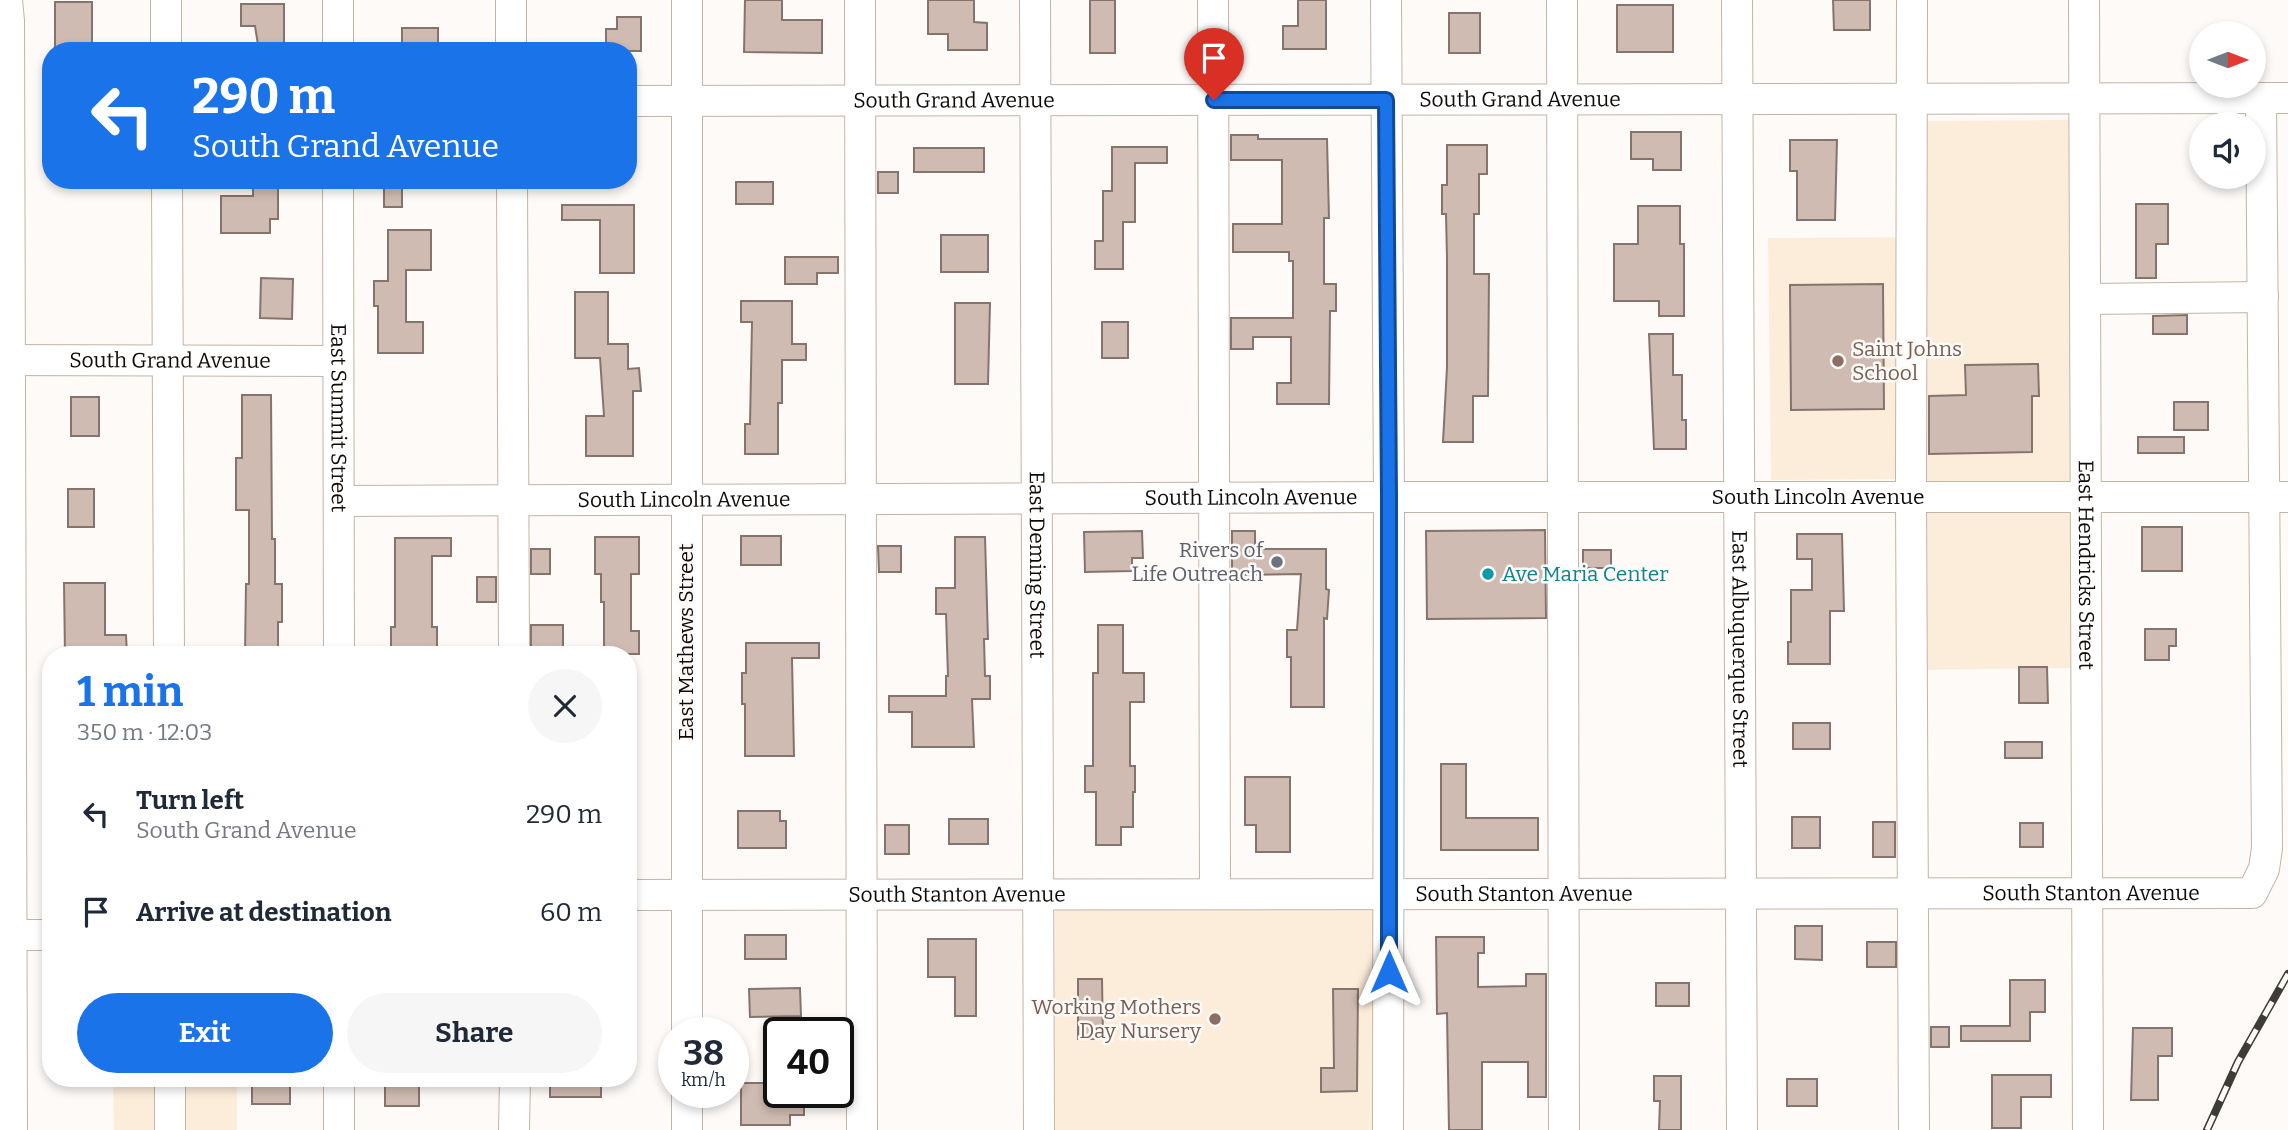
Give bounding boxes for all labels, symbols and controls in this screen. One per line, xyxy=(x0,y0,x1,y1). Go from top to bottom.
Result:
north arrow xyxy=(2189,21,2266,98)
map controls xyxy=(2189,21,2266,189)
pin xyxy=(1184,28,1244,100)
icon: arrive xyxy=(1195,39,1233,77)
text: 290 m xyxy=(192,67,335,126)
icon: left xyxy=(77,70,168,161)
street label: South Grand Avenue xyxy=(1419,86,1621,113)
street label: South Grand Avenue xyxy=(853,87,1055,114)
button: sound xyxy=(2189,112,2266,189)
text: South Grand Avenue xyxy=(192,127,499,165)
street label: East Summit Street xyxy=(325,324,352,513)
place label: Saint Johns School xyxy=(1852,336,1962,386)
street label: South Grand Avenue xyxy=(69,347,271,374)
marker: Saint Johns School xyxy=(1830,353,1846,369)
street label: East Hendricks Street xyxy=(2073,460,2099,671)
street label: East Deming Street xyxy=(1024,471,1050,659)
street label: South Lincoln Avenue xyxy=(1145,484,1357,511)
street label: South Lincoln Avenue xyxy=(1712,484,1924,510)
street label: South Lincoln Avenue xyxy=(578,486,790,513)
street label: East Albuquerque Street xyxy=(1726,530,1753,768)
place label: Rivers of Life Outreach xyxy=(1131,537,1265,587)
street label: East Mathews Street xyxy=(673,543,699,741)
marker: Rivers of Life Outreach xyxy=(1269,554,1285,570)
place label: Ave Maria Center xyxy=(1502,561,1669,587)
marker: Ave Maria Center xyxy=(1480,566,1496,582)
text: 1 min xyxy=(77,667,183,717)
button: close xyxy=(528,669,602,743)
text: 350 m · 12:03 xyxy=(77,718,212,746)
text: Turn left xyxy=(136,785,244,816)
icon: left xyxy=(77,795,115,833)
text: 290 m xyxy=(526,799,602,830)
text: South Grand Avenue xyxy=(136,816,357,844)
street label: South Stanton Avenue xyxy=(1982,880,2200,906)
street label: South Stanton Avenue xyxy=(848,881,1066,908)
street label: South Stanton Avenue xyxy=(1415,881,1633,907)
icon: arrive xyxy=(77,893,115,931)
text: Arrive at destination xyxy=(136,897,391,928)
text: 60 m xyxy=(540,897,602,928)
position arrow xyxy=(1352,935,1426,1009)
button: Exit xyxy=(77,993,333,1073)
button: Share xyxy=(347,993,602,1073)
place label: Working Mothers Day Nursery xyxy=(1032,994,1202,1044)
marker: Working Mothers Day Nursery xyxy=(1207,1011,1223,1027)
speed limit sign: 40 xyxy=(763,1017,854,1108)
text: 38 xyxy=(683,1032,724,1074)
text: km/h xyxy=(681,1069,726,1091)

